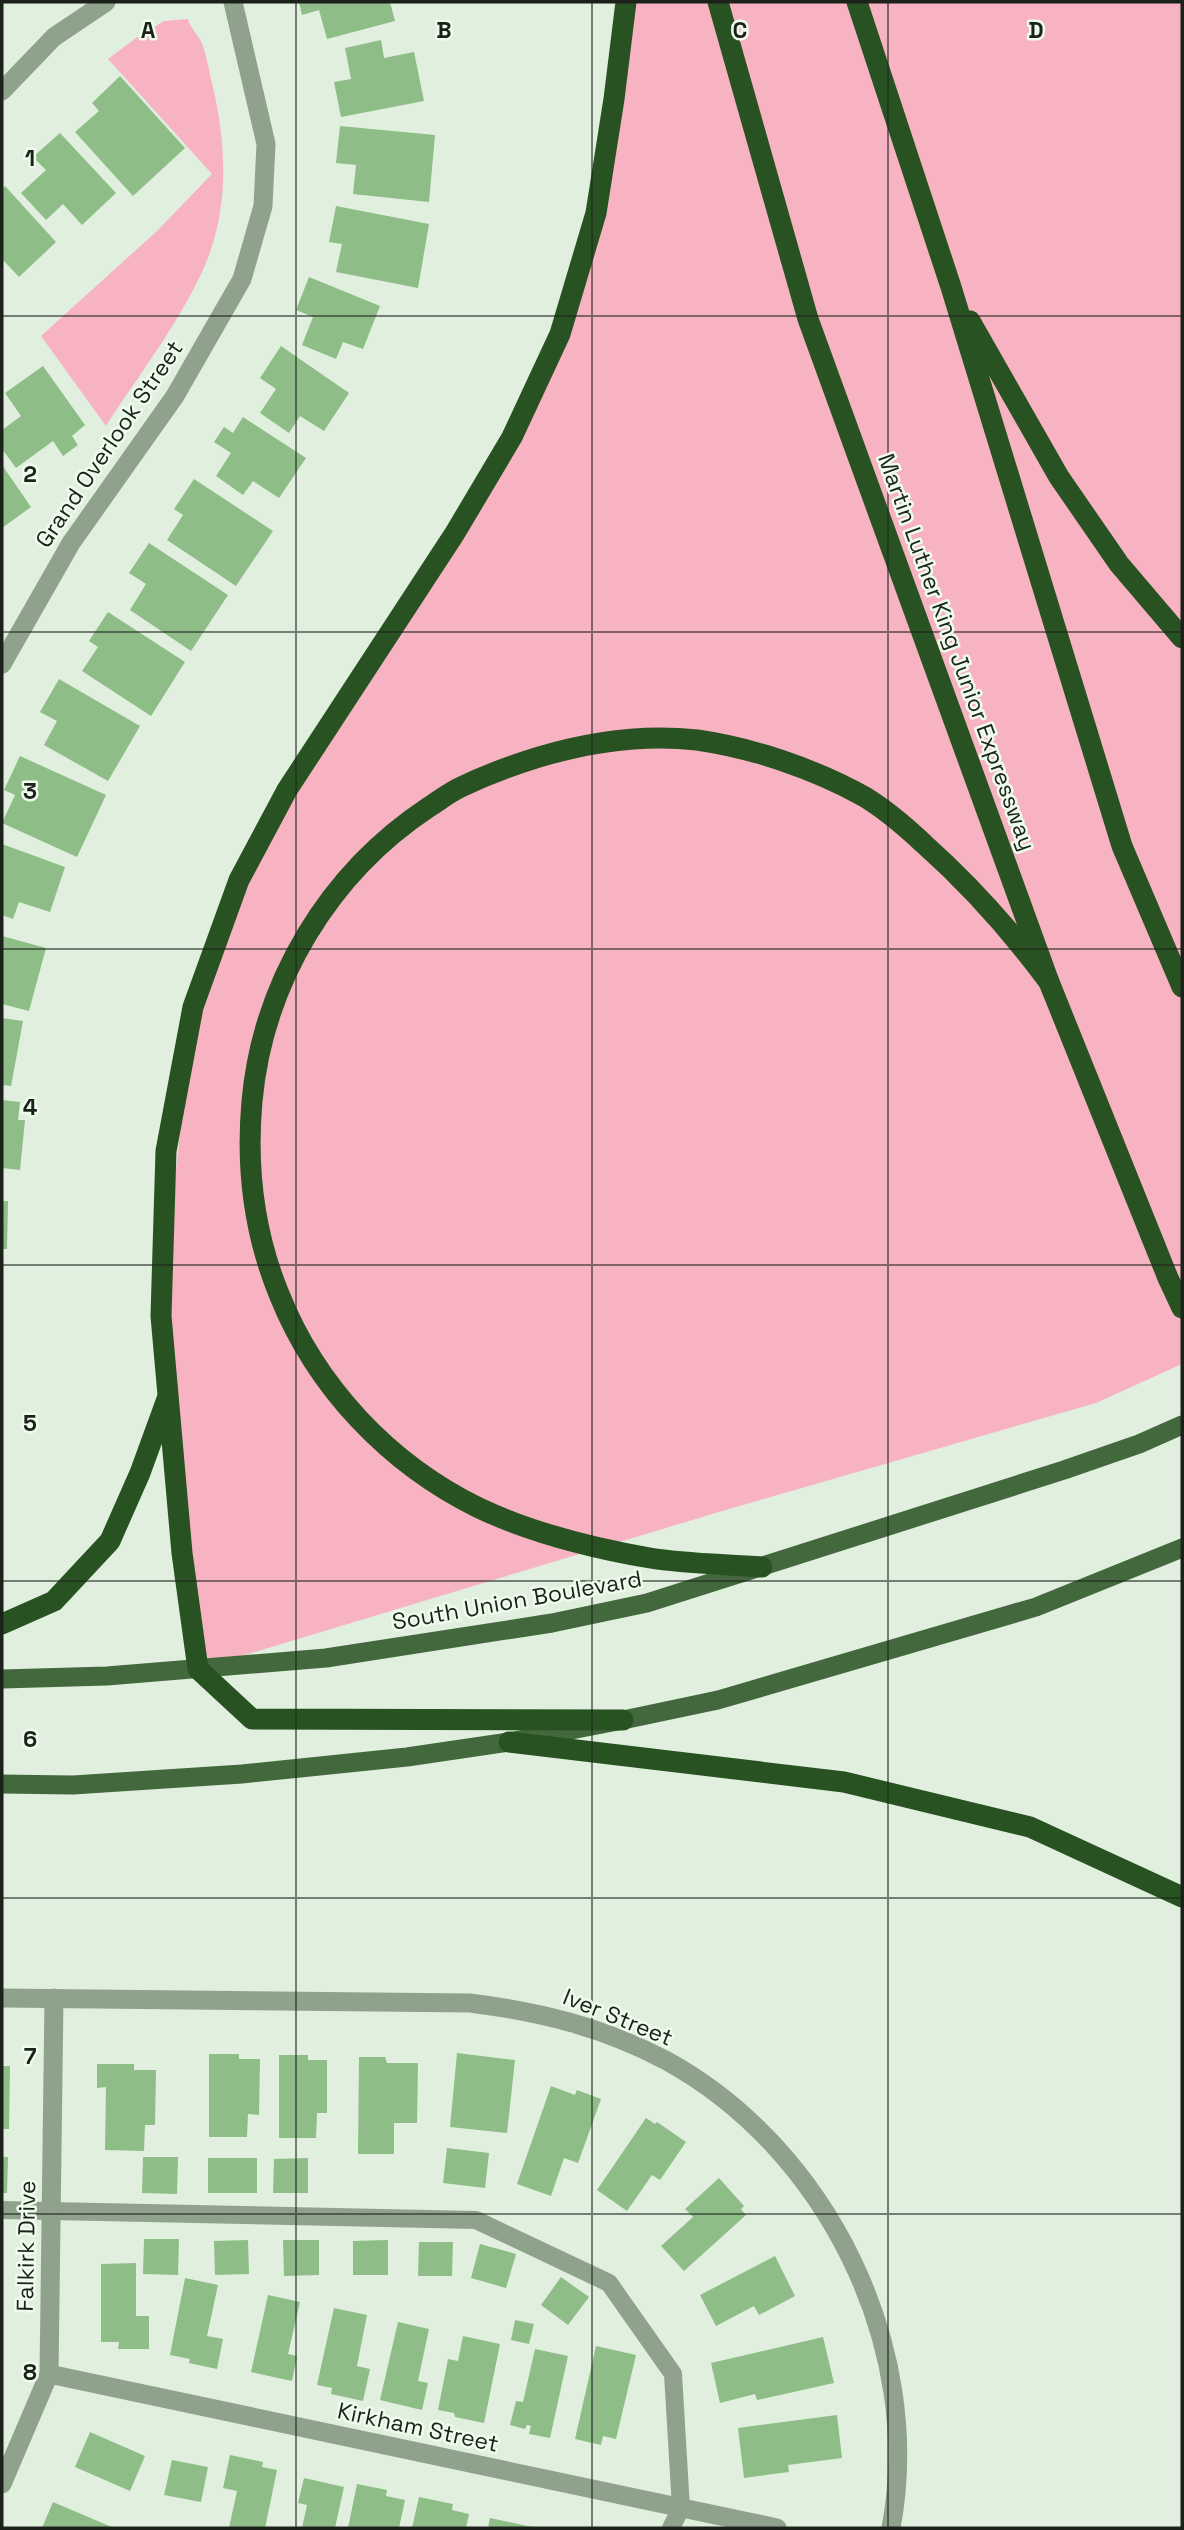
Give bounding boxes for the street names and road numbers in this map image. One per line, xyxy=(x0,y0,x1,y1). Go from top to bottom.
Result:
street label: Grand Overlook Street xyxy=(28,335,190,553)
street label: Martin Luther King Junior Expressway xyxy=(871,449,1043,855)
street label: South Union Boulevard xyxy=(390,1563,644,1637)
street label: Iver Street xyxy=(559,1981,677,2053)
street label: Falkirk Drive xyxy=(10,2180,42,2312)
street label: Kirkham Street xyxy=(335,2395,501,2459)

